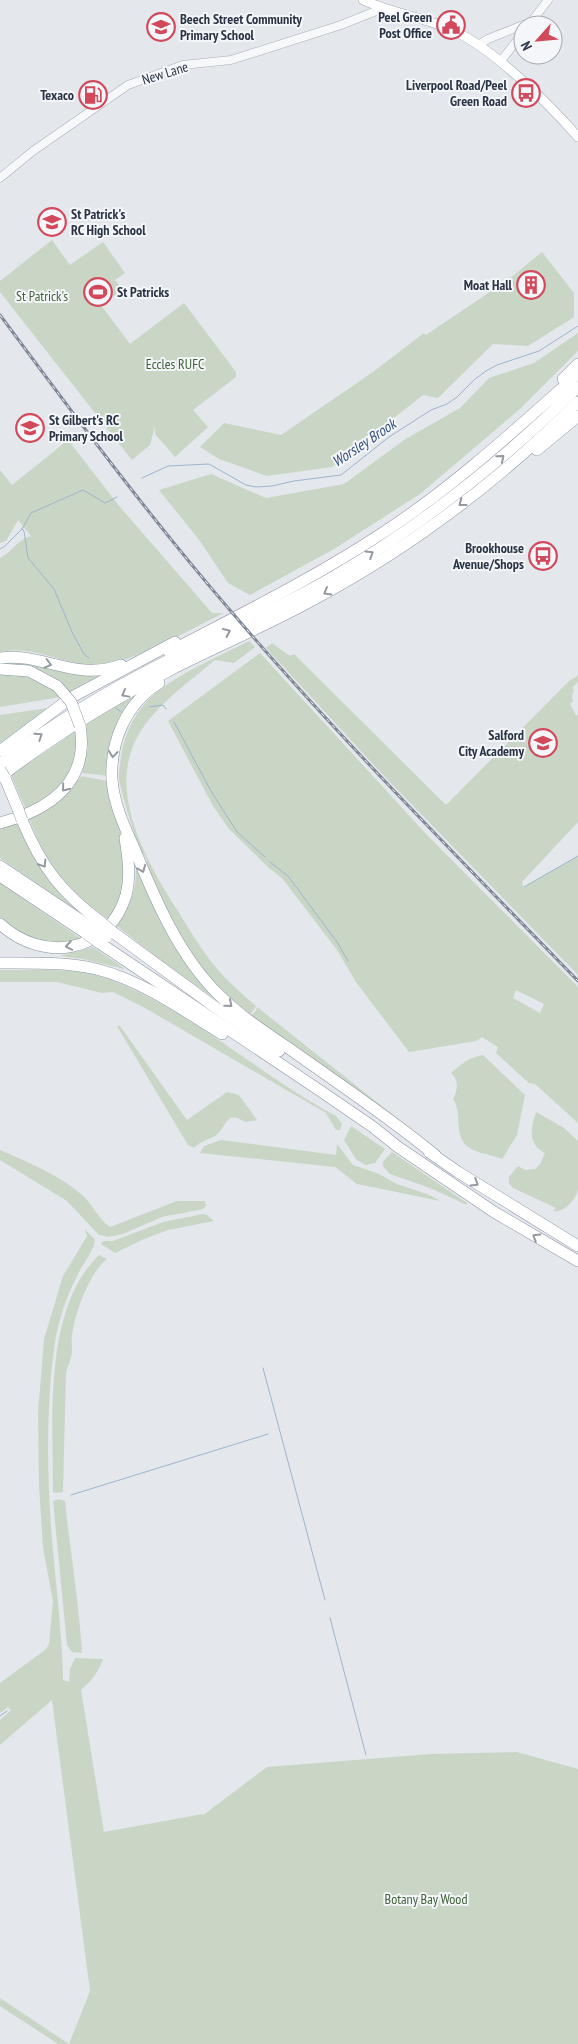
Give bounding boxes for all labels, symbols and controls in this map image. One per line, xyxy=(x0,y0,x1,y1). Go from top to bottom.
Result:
place label: Peel Green Post Office xyxy=(378,8,432,42)
place label: Beech Street Community Primary School xyxy=(180,10,302,44)
public building icon: Peel Green Post Office xyxy=(436,10,466,40)
school or university icon: Beech Street Community Primary School xyxy=(146,12,176,42)
north arrow xyxy=(513,15,563,65)
text: N xyxy=(517,38,536,53)
street label: New Lane xyxy=(140,57,190,89)
place label: Liverpool Road/Peel Green Road xyxy=(406,76,508,110)
bus stop icon: Liverpool Road/Peel Green Road xyxy=(511,78,541,108)
fuel station icon: Texaco xyxy=(78,80,108,110)
place label: Texaco xyxy=(40,86,74,104)
place label: St Patrick's RC High School xyxy=(71,205,146,239)
school or university icon: St Patrick's RC High School xyxy=(37,207,67,237)
building icon: Moat Hall xyxy=(516,270,546,300)
place label: Moat Hall xyxy=(464,276,513,294)
sports icon: St Patricks xyxy=(83,277,113,307)
place label: St Patricks xyxy=(117,283,169,301)
park label: St Patrick's xyxy=(16,287,68,305)
park label: Eccles RUFC xyxy=(146,355,205,373)
place label: St Gilbert's RC Primary School xyxy=(49,411,124,445)
school or university icon: St Gilbert's RC Primary School xyxy=(15,413,45,443)
water label: Worsley Brook xyxy=(328,413,401,471)
one-way arrow xyxy=(495,456,504,464)
one-way arrow xyxy=(459,497,468,505)
place label: Brookhouse Avenue/Shops xyxy=(452,539,524,573)
bus stop icon: Brookhouse Avenue/Shops xyxy=(528,541,558,571)
one-way arrow xyxy=(365,551,374,561)
one-way arrow xyxy=(323,586,332,596)
one-way arrow xyxy=(222,628,231,638)
one-way arrow xyxy=(44,658,52,668)
one-way arrow xyxy=(122,688,131,698)
place label: Salford City Academy xyxy=(459,726,524,760)
school or university icon: Salford City Academy xyxy=(528,728,558,758)
one-way arrow xyxy=(34,733,43,742)
one-way arrow xyxy=(108,750,119,758)
one-way arrow xyxy=(62,782,70,791)
one-way arrow xyxy=(37,858,47,867)
one-way arrow xyxy=(136,864,146,872)
one-way arrow xyxy=(65,941,73,951)
one-way arrow xyxy=(223,999,232,1007)
one-way arrow xyxy=(470,1176,479,1186)
one-way arrow xyxy=(532,1234,541,1243)
park label: Botany Bay Wood xyxy=(385,1890,467,1908)

